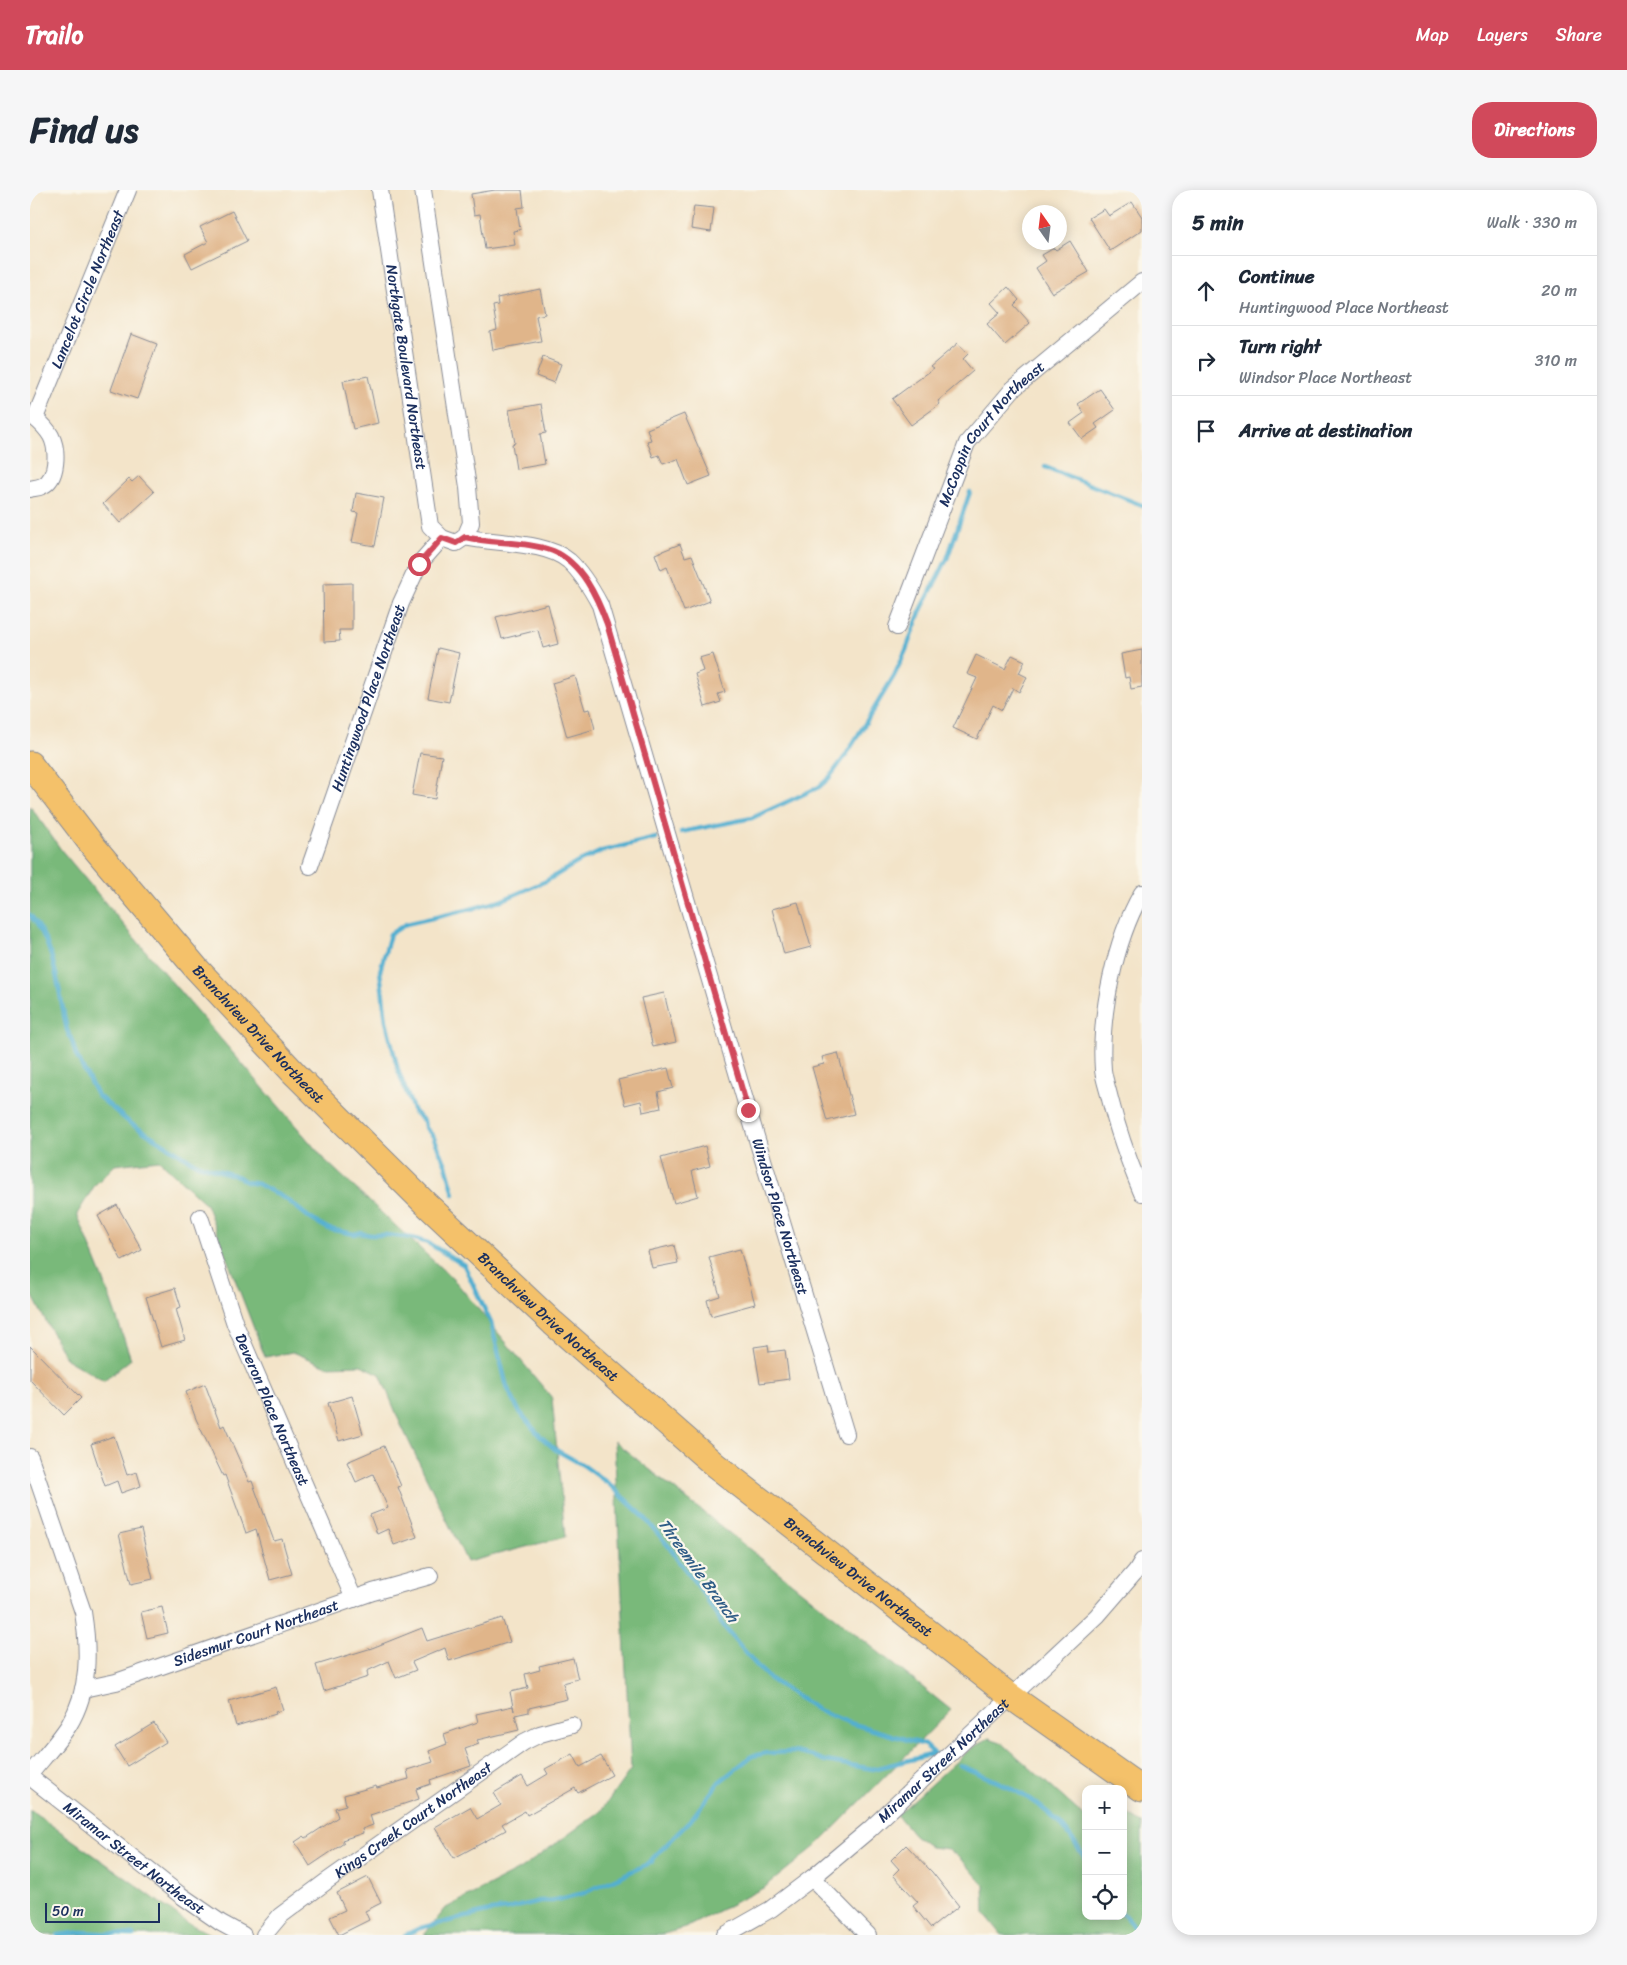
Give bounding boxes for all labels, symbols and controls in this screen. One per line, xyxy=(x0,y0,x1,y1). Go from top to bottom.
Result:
text: Trailo xyxy=(25,14,83,56)
text: Map xyxy=(1416,19,1449,51)
text: Layers xyxy=(1477,19,1528,51)
text: Share xyxy=(1556,19,1602,51)
text: Find us xyxy=(30,99,138,161)
button: Directions xyxy=(1472,102,1597,158)
text: 5 min xyxy=(1192,204,1244,242)
street label: Lancelot Circle Northeast xyxy=(44,205,132,373)
north arrow xyxy=(1022,205,1067,250)
text: Walk · 330 m xyxy=(1487,208,1577,237)
text: Continue xyxy=(1239,260,1315,293)
street label: Northgate Boulevard Northeast xyxy=(378,263,435,472)
text: 20 m xyxy=(1541,276,1577,305)
icon: ahead xyxy=(1192,277,1220,305)
text: Huntingwood Place Northeast xyxy=(1239,293,1449,322)
text: Turn right xyxy=(1239,330,1321,363)
text: 310 m xyxy=(1535,346,1577,375)
icon: right xyxy=(1192,347,1220,375)
street label: McCoppin Court Northeast xyxy=(931,354,1051,510)
text: Windsor Place Northeast xyxy=(1239,363,1412,392)
text: Arrive at destination xyxy=(1239,414,1412,447)
icon: arrive xyxy=(1192,417,1220,445)
route start xyxy=(408,553,431,576)
street label: Huntingwood Place Northeast xyxy=(324,600,413,795)
street label: Branchview Drive Northeast xyxy=(186,958,331,1110)
route end xyxy=(737,1099,760,1122)
street label: Windsor Place Northeast xyxy=(744,1135,816,1299)
street label: Branchview Drive Northeast xyxy=(471,1245,625,1389)
street label: Deveron Place Northeast xyxy=(228,1329,317,1490)
street label: Branchview Drive Northeast xyxy=(778,1510,939,1644)
water label: Threemile Branch xyxy=(651,1512,748,1630)
street label: Sidesmur Court Northeast xyxy=(169,1592,343,1674)
street label: Miramar Street Northeast xyxy=(871,1691,1016,1829)
street label: Kings Creek Court Northeast xyxy=(329,1755,499,1885)
map controls xyxy=(1082,1785,1127,1920)
button: + xyxy=(1082,1785,1127,1830)
street label: Miramar Street Northeast xyxy=(57,1795,211,1922)
button: − xyxy=(1082,1830,1127,1875)
button: locate xyxy=(1082,1875,1127,1920)
text: 50 m xyxy=(52,1899,84,1924)
scale bar xyxy=(45,1900,160,1923)

